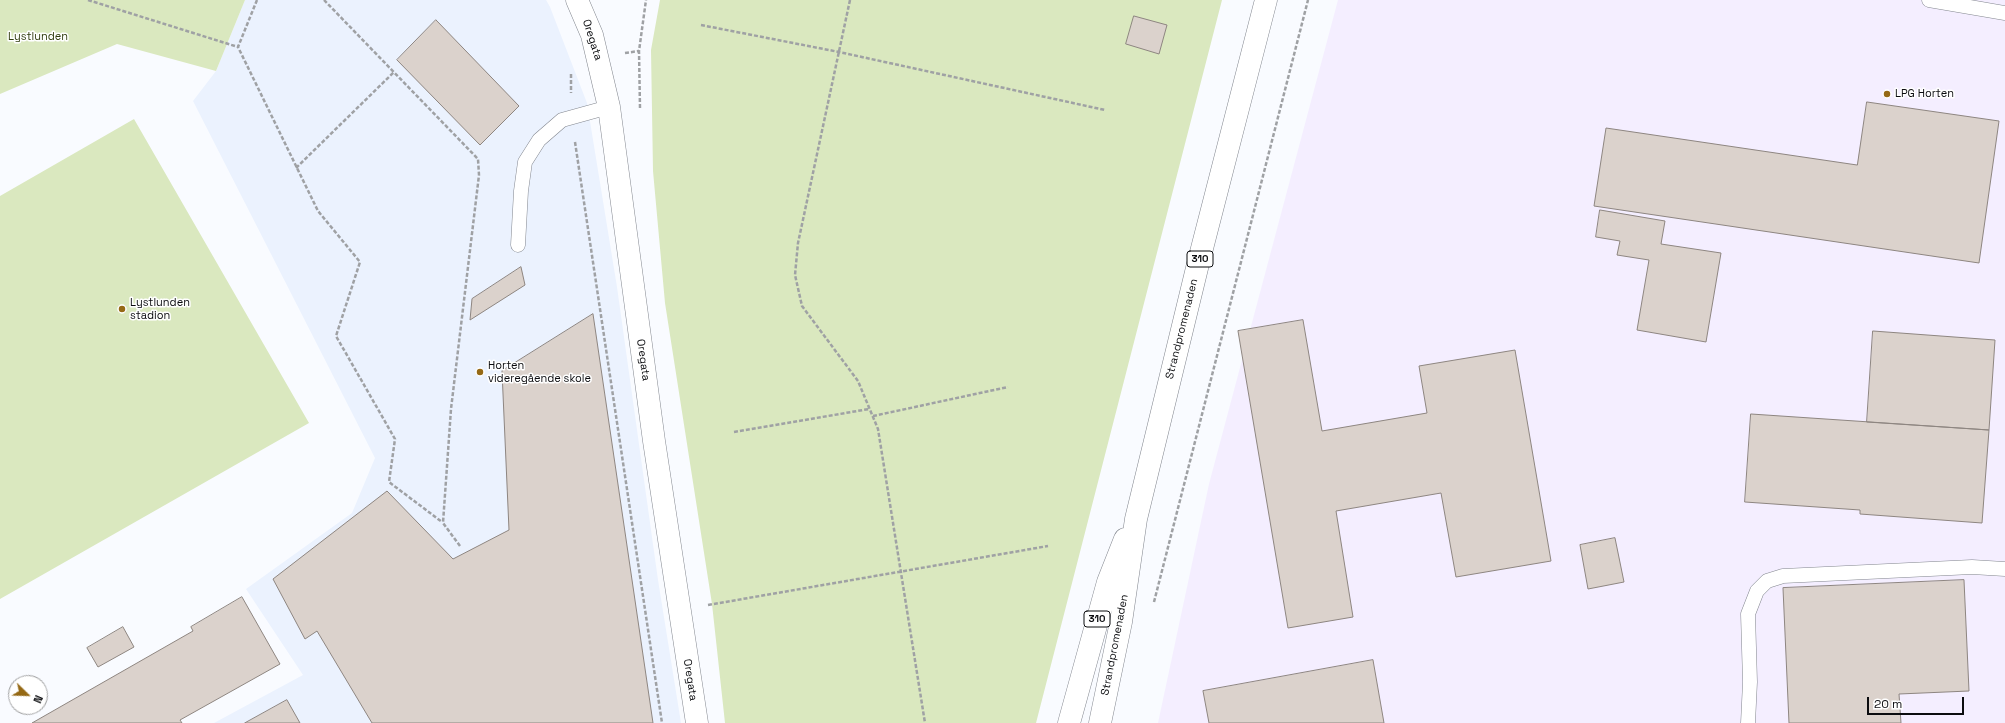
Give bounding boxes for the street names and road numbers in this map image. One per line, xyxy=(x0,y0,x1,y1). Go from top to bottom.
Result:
street label: Oregata xyxy=(579,18,605,62)
road number: 310 xyxy=(1187,251,1213,267)
street label: Strandpromenaden xyxy=(1163,277,1201,381)
street label: Oregata xyxy=(634,338,652,382)
street label: Strandpromenaden xyxy=(1099,593,1131,697)
road number: 310 xyxy=(1084,611,1110,627)
street label: Oregata xyxy=(680,658,700,702)

